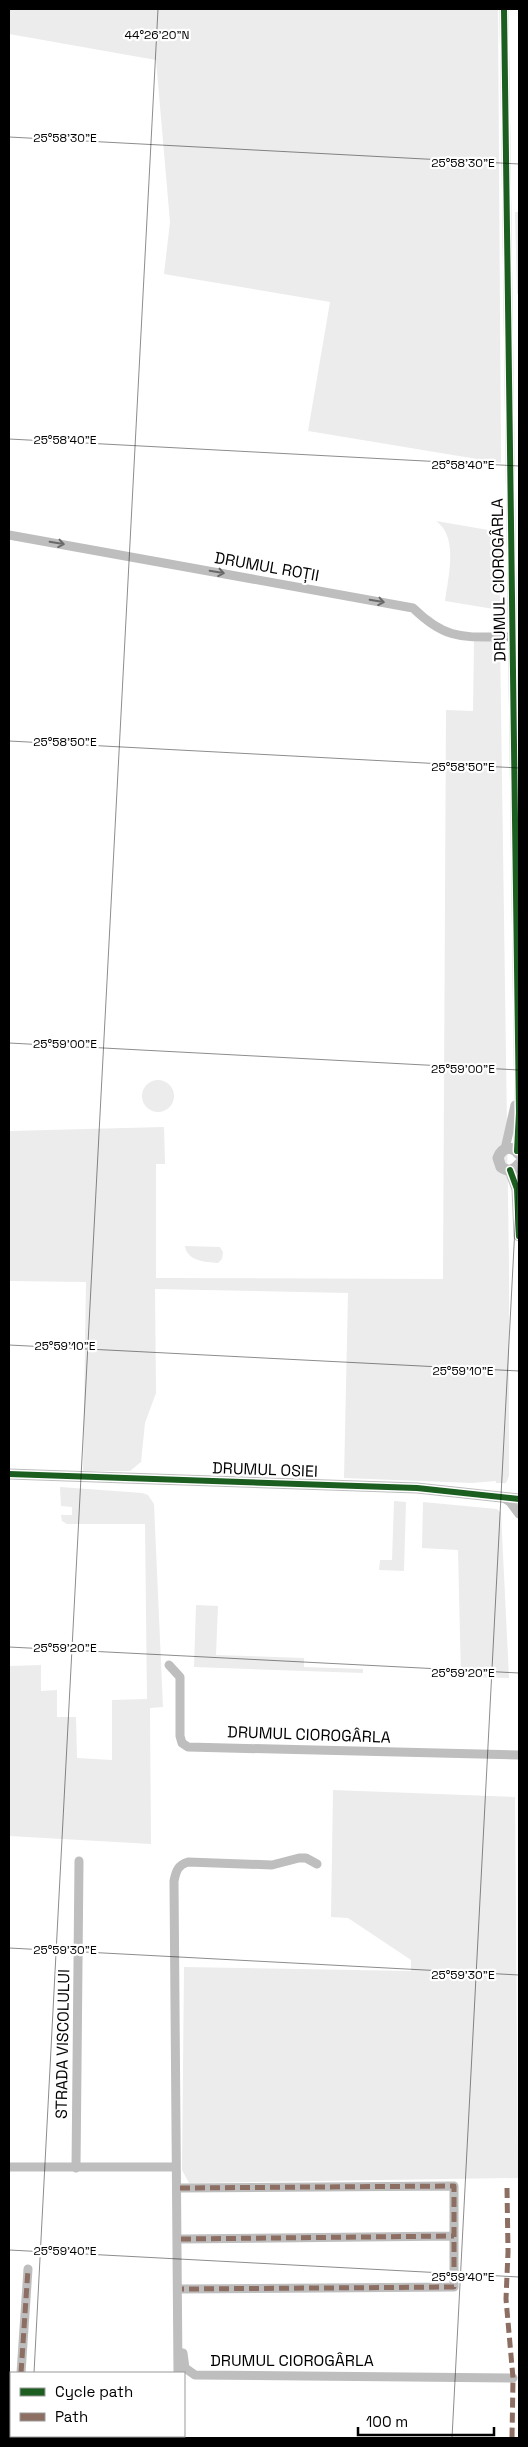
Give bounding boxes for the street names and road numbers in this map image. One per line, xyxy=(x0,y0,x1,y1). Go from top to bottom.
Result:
street label: DRUMUL CIOROGÂRLA xyxy=(487,498,510,662)
street label: DRUMUL ROȚII xyxy=(213,547,321,586)
street label: DRUMUL OSIEI xyxy=(212,1457,318,1482)
street label: DRUMUL CIOROGÂRLA xyxy=(227,1721,391,1748)
street label: STRADA VISCOLULUI xyxy=(51,1969,74,2119)
street label: DRUMUL CIOROGÂRLA xyxy=(210,2350,374,2371)

